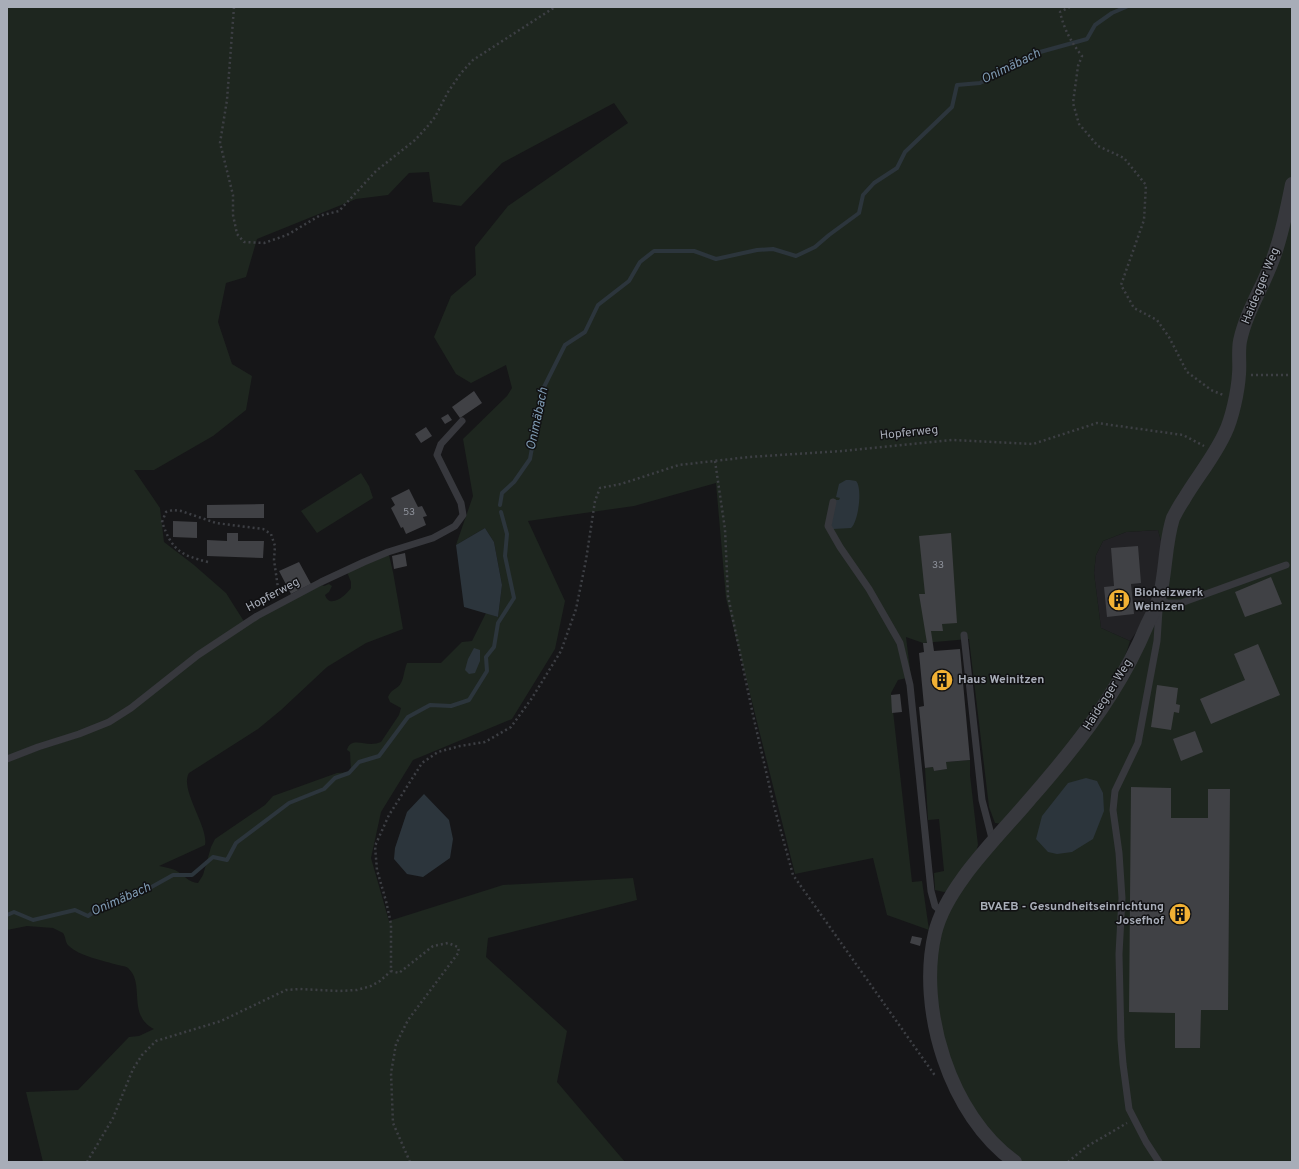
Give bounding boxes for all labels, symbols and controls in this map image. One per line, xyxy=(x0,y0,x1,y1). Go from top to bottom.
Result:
water label: Onimäbach xyxy=(979,46,1043,88)
street label: Haidegger Weg xyxy=(1238,245,1284,327)
water label: Onimäbach xyxy=(524,386,552,452)
street label: Hopferweg xyxy=(879,422,939,444)
house number: 53 xyxy=(403,506,415,519)
house number: 33 xyxy=(932,559,944,572)
street label: Hopferweg xyxy=(243,574,303,616)
place label: Bioheizwerk Weinizen xyxy=(1134,585,1204,615)
building icon: Bioheizwerk Weinizen xyxy=(1106,587,1132,613)
street label: Haidegger Weg xyxy=(1080,656,1136,734)
building icon: Haus Weinitzen xyxy=(929,667,955,693)
place label: Haus Weinitzen xyxy=(958,672,1044,688)
water label: Onimäbach xyxy=(89,880,153,920)
place label: BVAEB - Gesundheitseinrichtung Josefhof xyxy=(980,899,1165,929)
building icon: BVAEB - Gesundheitseinrichtung Josefhof xyxy=(1167,901,1193,927)

